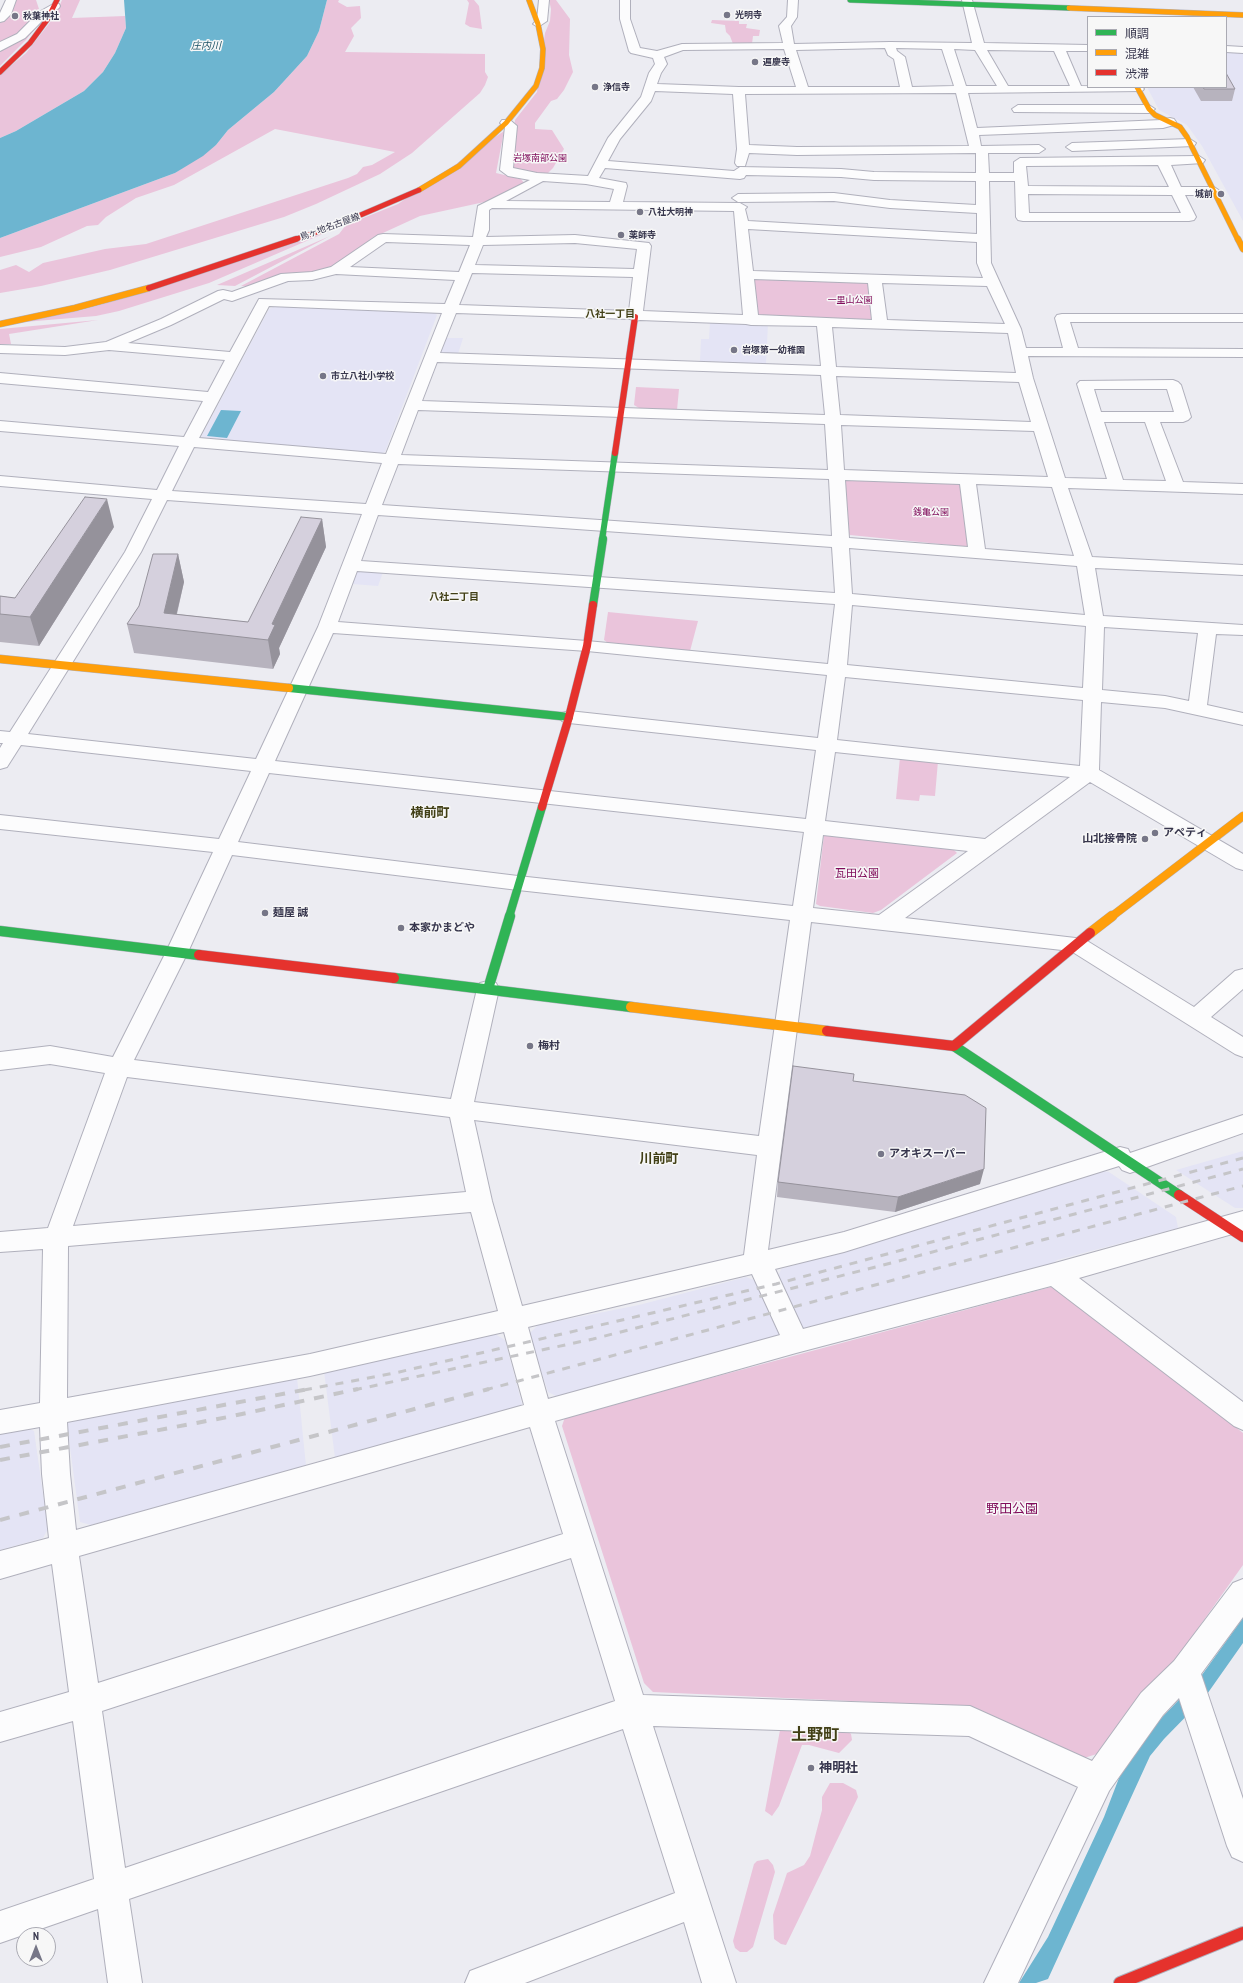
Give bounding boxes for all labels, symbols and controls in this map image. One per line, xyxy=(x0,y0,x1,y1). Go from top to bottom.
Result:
marker: 光明寺 xyxy=(722,10,732,20)
place label: 光明寺 xyxy=(735,10,762,20)
marker: 秋葉神社 xyxy=(10,11,20,21)
place label: 秋葉神社 xyxy=(23,11,59,21)
legend xyxy=(1087,16,1227,88)
text: 順調 xyxy=(1125,26,1149,41)
water label: 庄内川 xyxy=(191,40,221,52)
text: 混雑 xyxy=(1125,46,1149,61)
marker: 遍慶寺 xyxy=(750,57,760,67)
place label: 遍慶寺 xyxy=(763,57,790,67)
text: 渋滞 xyxy=(1125,66,1149,81)
marker: 浄信寺 xyxy=(590,82,600,92)
place label: 浄信寺 xyxy=(603,82,630,92)
park label: 岩塚南部公園 xyxy=(513,153,567,163)
place label: 城前 xyxy=(1195,189,1213,199)
marker: 城前 xyxy=(1216,189,1226,199)
marker: 八社大明神 xyxy=(635,207,645,217)
place label: 八社大明神 xyxy=(648,207,693,217)
street label: 鳥ヶ地名古屋線 xyxy=(299,211,361,243)
marker: 薬師寺 xyxy=(616,230,626,240)
place label: 薬師寺 xyxy=(629,230,656,240)
park label: 一里山公園 xyxy=(828,295,872,305)
district label: 八社一丁目 xyxy=(585,308,635,320)
marker: 岩塚第一幼稚園 xyxy=(729,345,739,355)
place label: 岩塚第一幼稚園 xyxy=(742,345,805,355)
marker: 市立八社小学校 xyxy=(318,371,328,381)
place label: 市立八社小学校 xyxy=(331,371,394,381)
park label: 銭亀公園 xyxy=(913,507,949,517)
district label: 八社二丁目 xyxy=(429,591,479,603)
district label: 横前町 xyxy=(411,805,449,821)
place label: アペティ xyxy=(1163,826,1207,840)
marker: アペティ xyxy=(1150,828,1160,838)
place label: 山北接骨院 xyxy=(1082,832,1137,846)
marker: 山北接骨院 xyxy=(1140,834,1150,844)
park label: 瓦田公園 xyxy=(835,867,879,881)
place label: 麺屋 誠 xyxy=(273,906,308,920)
marker: 麺屋 誠 xyxy=(260,908,270,918)
place label: 本家かまどや xyxy=(409,921,475,935)
marker: 本家かまどや xyxy=(396,923,406,933)
place label: 梅村 xyxy=(538,1039,560,1053)
marker: 梅村 xyxy=(525,1041,535,1051)
place label: アオキスーパー xyxy=(889,1147,966,1161)
marker: アオキスーパー xyxy=(876,1149,886,1159)
district label: 川前町 xyxy=(640,1151,678,1167)
park label: 野田公園 xyxy=(986,1501,1038,1517)
district label: 土野町 xyxy=(791,1725,839,1745)
place label: 神明社 xyxy=(819,1760,858,1776)
marker: 神明社 xyxy=(806,1763,816,1773)
north arrow xyxy=(16,1927,56,1967)
text: N xyxy=(33,1929,39,1943)

